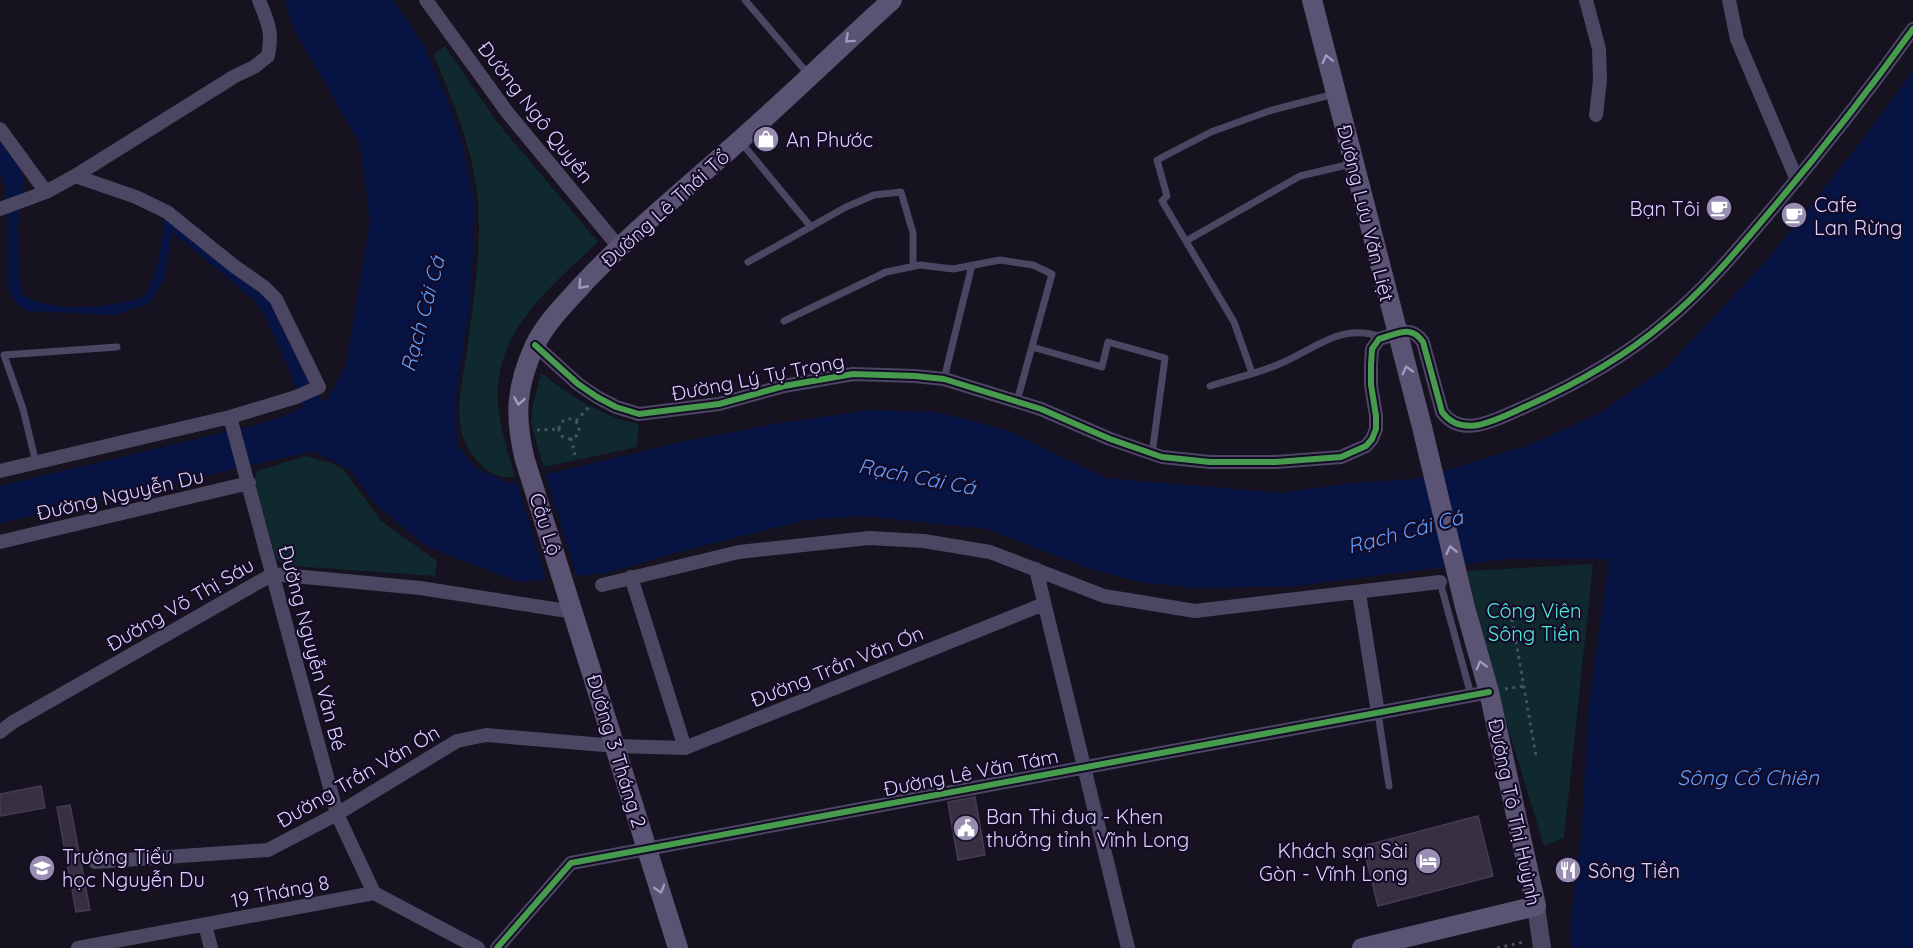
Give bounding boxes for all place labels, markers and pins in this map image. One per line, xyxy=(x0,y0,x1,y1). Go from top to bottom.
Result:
shop icon: An Phước xyxy=(751,124,781,154)
place label: An Phước xyxy=(786,127,873,152)
place label: Cafe Lan Rừng xyxy=(1814,192,1902,240)
cafe icon: Bạn Tôi xyxy=(1704,193,1734,223)
place label: Bạn Tôi xyxy=(1629,196,1700,221)
cafe icon: Cafe Lan Rừng xyxy=(1779,200,1809,230)
place label: Ban Thi đua - Khen thưởng tỉnh Vĩnh Long xyxy=(986,804,1189,852)
public building icon: Ban Thi đua - Khen thưởng tỉnh Vĩnh Long xyxy=(951,813,981,843)
place label: Khách sạn Sài Gòn - Vĩnh Long xyxy=(1259,838,1408,886)
place label: Trường Tiểu học Nguyễn Du xyxy=(62,844,205,892)
hotel icon: Khách sạn Sài Gòn - Vĩnh Long xyxy=(1413,846,1443,876)
school or university icon: Trường Tiểu học Nguyễn Du xyxy=(27,853,57,883)
restaurant icon: Sông Tiền xyxy=(1553,855,1583,885)
place label: Sông Tiền xyxy=(1588,858,1680,883)

